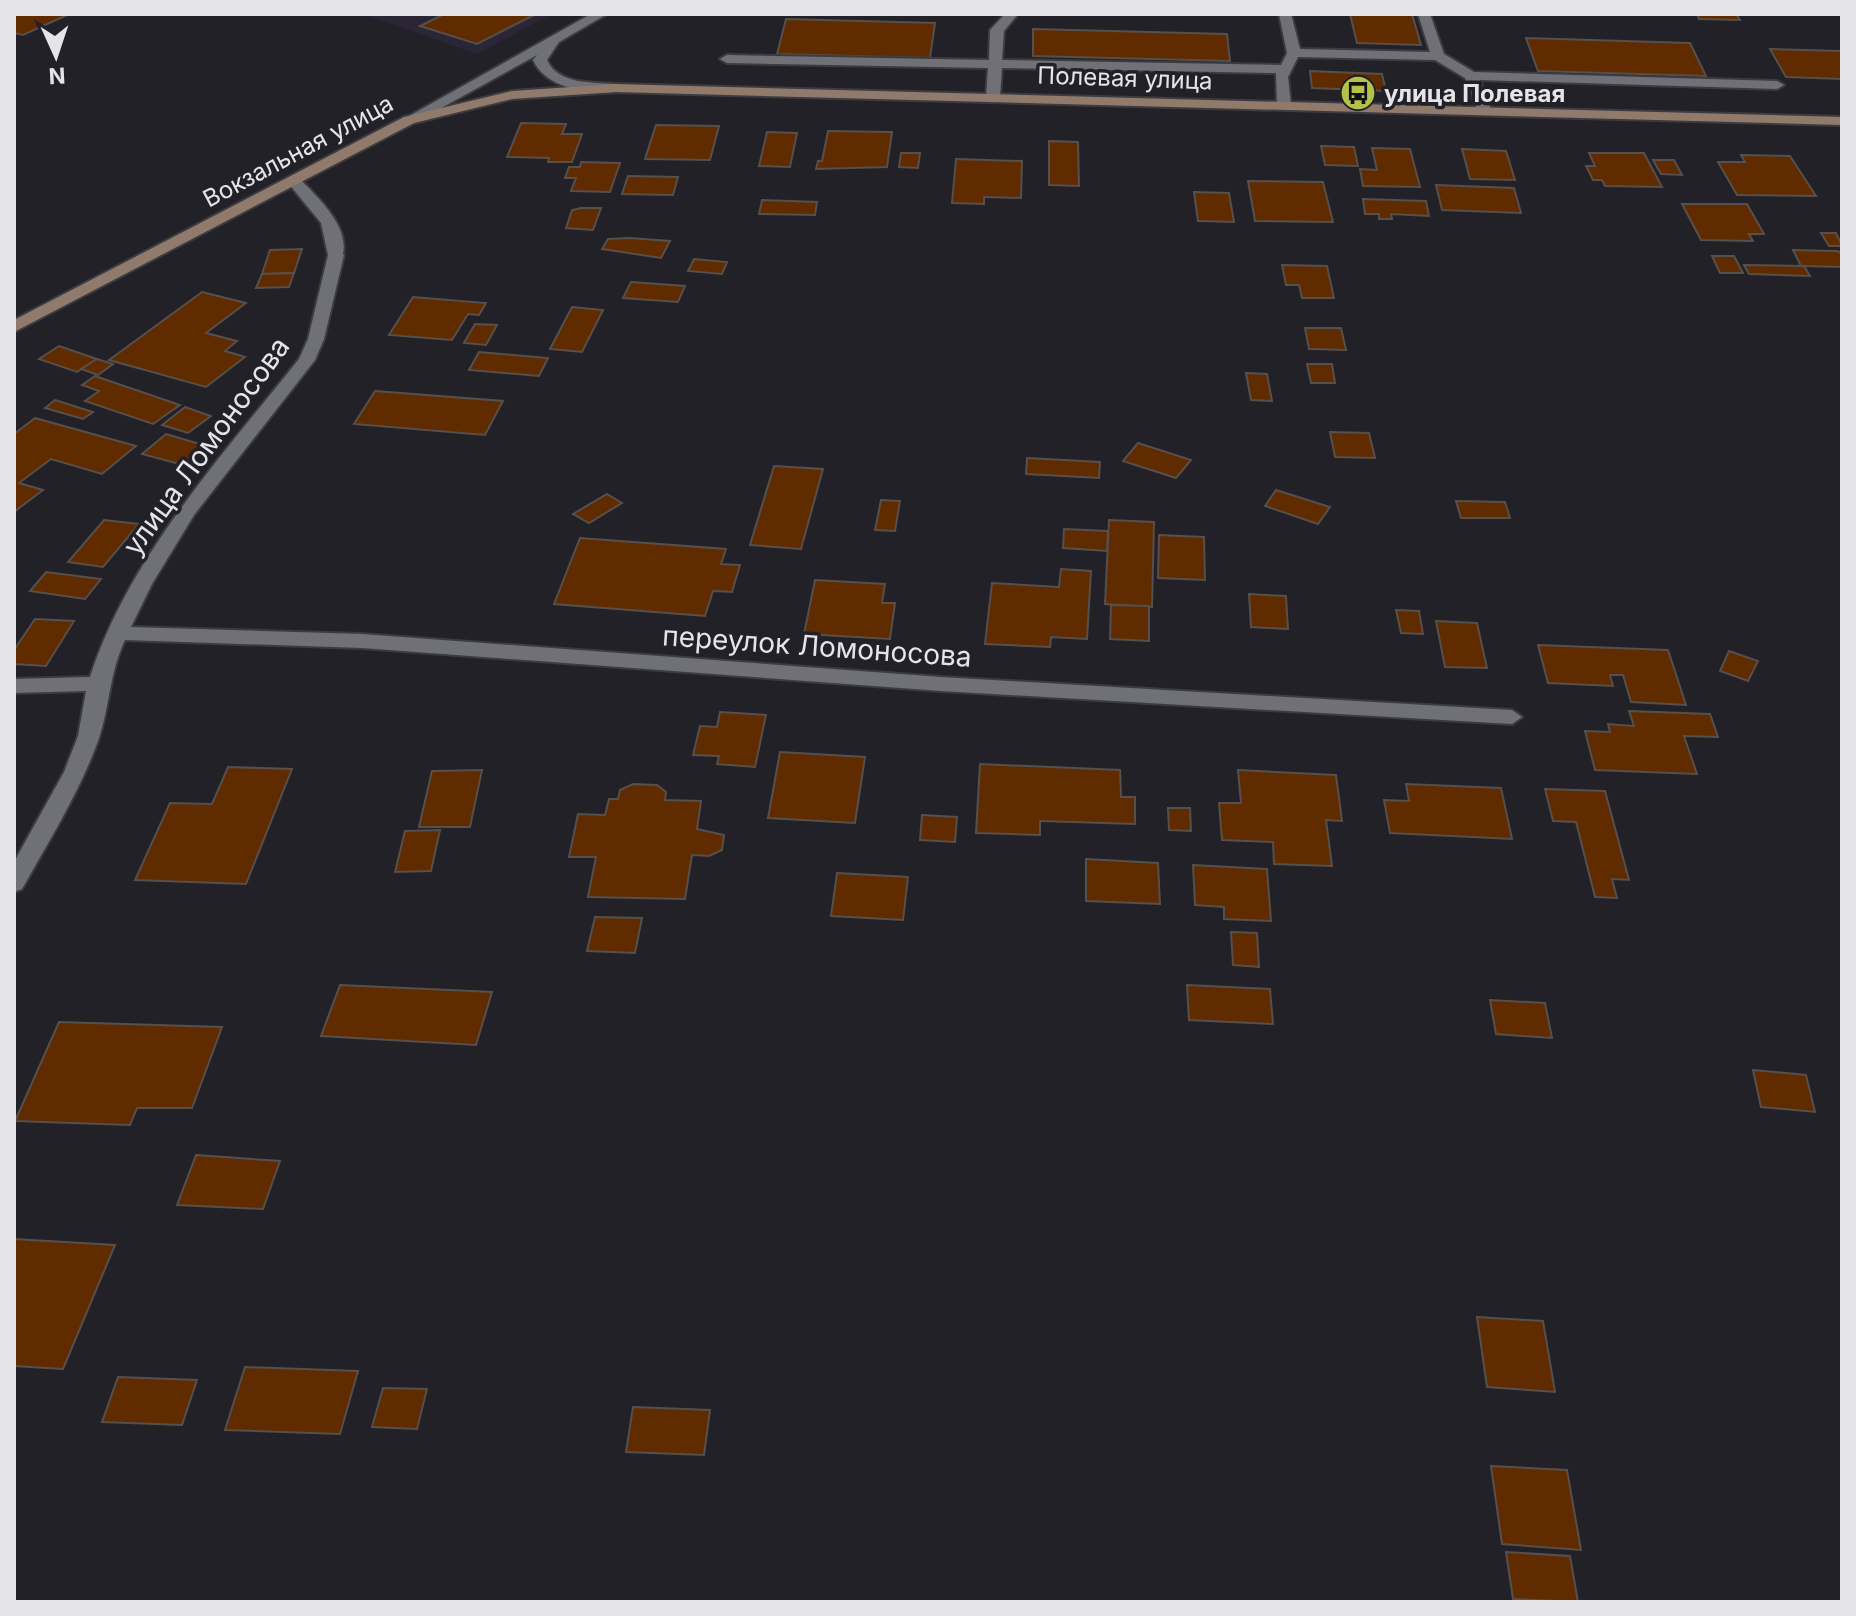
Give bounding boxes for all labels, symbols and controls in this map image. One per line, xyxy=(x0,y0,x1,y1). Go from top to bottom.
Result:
north arrow xyxy=(16,16,96,96)
street label: Полевая улица xyxy=(1037,60,1213,96)
text: N xyxy=(48,63,66,89)
bus stop icon: улица Полевая xyxy=(1339,74,1377,112)
place label: улица Полевая xyxy=(1384,79,1565,108)
street label: Вокзальная улица xyxy=(198,89,398,213)
street label: улица Ломоносова xyxy=(115,330,297,562)
street label: переулок Ломоносова xyxy=(661,618,973,674)

